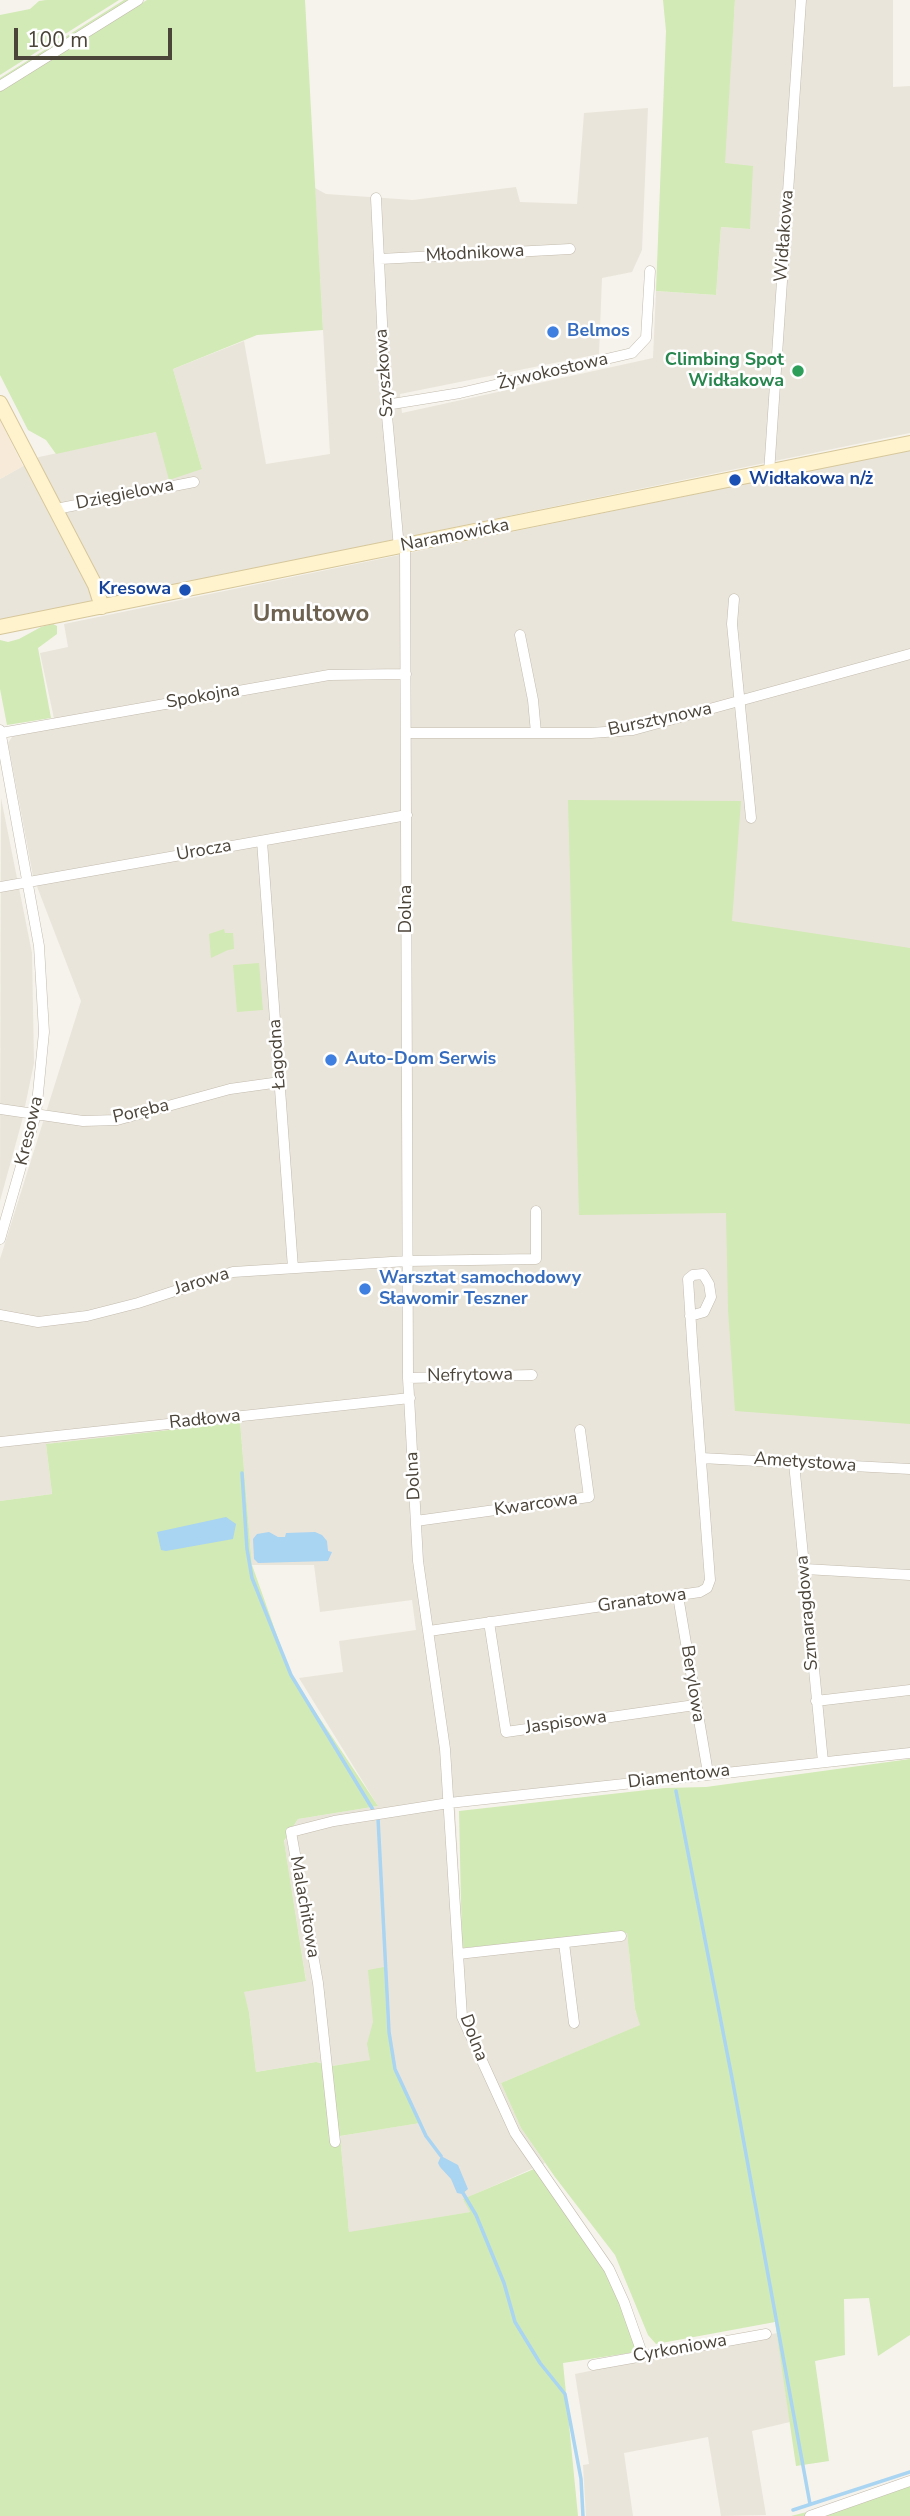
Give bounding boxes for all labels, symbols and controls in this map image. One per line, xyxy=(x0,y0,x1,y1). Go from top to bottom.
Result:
scale bar xyxy=(18,14,175,58)
text: 100 m xyxy=(27,26,88,54)
street label: Widłakowa xyxy=(771,189,799,283)
street label: Młodnikowa xyxy=(425,241,525,267)
place label: Belmos xyxy=(567,321,630,343)
marker: Belmos xyxy=(545,324,561,340)
street label: Szyszkowa xyxy=(371,328,399,418)
street label: Żywokostowa xyxy=(496,349,610,395)
place label: Climbing Spot Widłakowa xyxy=(665,350,784,392)
marker: Climbing Spot Widłakowa xyxy=(790,363,806,379)
place label: Widłakowa n/ż xyxy=(749,469,873,491)
marker: Widłakowa n/ż xyxy=(727,472,743,488)
street label: Dzięgielowa xyxy=(74,475,176,515)
street label: Naramowicka xyxy=(399,515,511,557)
place label: Kresowa xyxy=(98,579,171,601)
marker: Kresowa xyxy=(177,582,193,598)
district label: Umultowo xyxy=(253,601,369,629)
street label: Spokojna xyxy=(165,680,241,714)
street label: Bursztynowa xyxy=(606,698,714,742)
street label: Urocza xyxy=(175,836,233,866)
street label: Dolna xyxy=(396,885,418,933)
street label: Łagodna xyxy=(265,1018,291,1090)
place label: Auto-Dom Serwis xyxy=(345,1049,496,1071)
marker: Auto-Dom Serwis xyxy=(323,1052,339,1068)
street label: Kresowa xyxy=(12,1094,48,1168)
street label: Poręba xyxy=(111,1095,171,1129)
street label: Jarowa xyxy=(172,1263,232,1301)
place label: Warsztat samochodowy Sławomir Teszner xyxy=(379,1268,581,1310)
marker: Warsztat samochodowy Sławomir Teszner xyxy=(357,1281,373,1297)
street label: Nefrytowa xyxy=(427,1364,513,1388)
street label: Radłowa xyxy=(168,1406,242,1434)
street label: Ametystowa xyxy=(753,1449,857,1477)
street label: Dolna xyxy=(402,1451,426,1501)
street label: Kwarcowa xyxy=(493,1488,579,1522)
street label: Szmaragdowa xyxy=(792,1554,824,1672)
street label: Granatowa xyxy=(596,1584,688,1618)
street label: Berylowa xyxy=(675,1644,709,1724)
street label: Jaspisowa xyxy=(524,1707,608,1739)
street label: Diamentowa xyxy=(627,1760,731,1794)
street label: Malachitowa xyxy=(284,1854,324,1960)
street label: Dolna xyxy=(454,2012,492,2064)
street label: Cyrkoniowa xyxy=(631,2330,729,2368)

